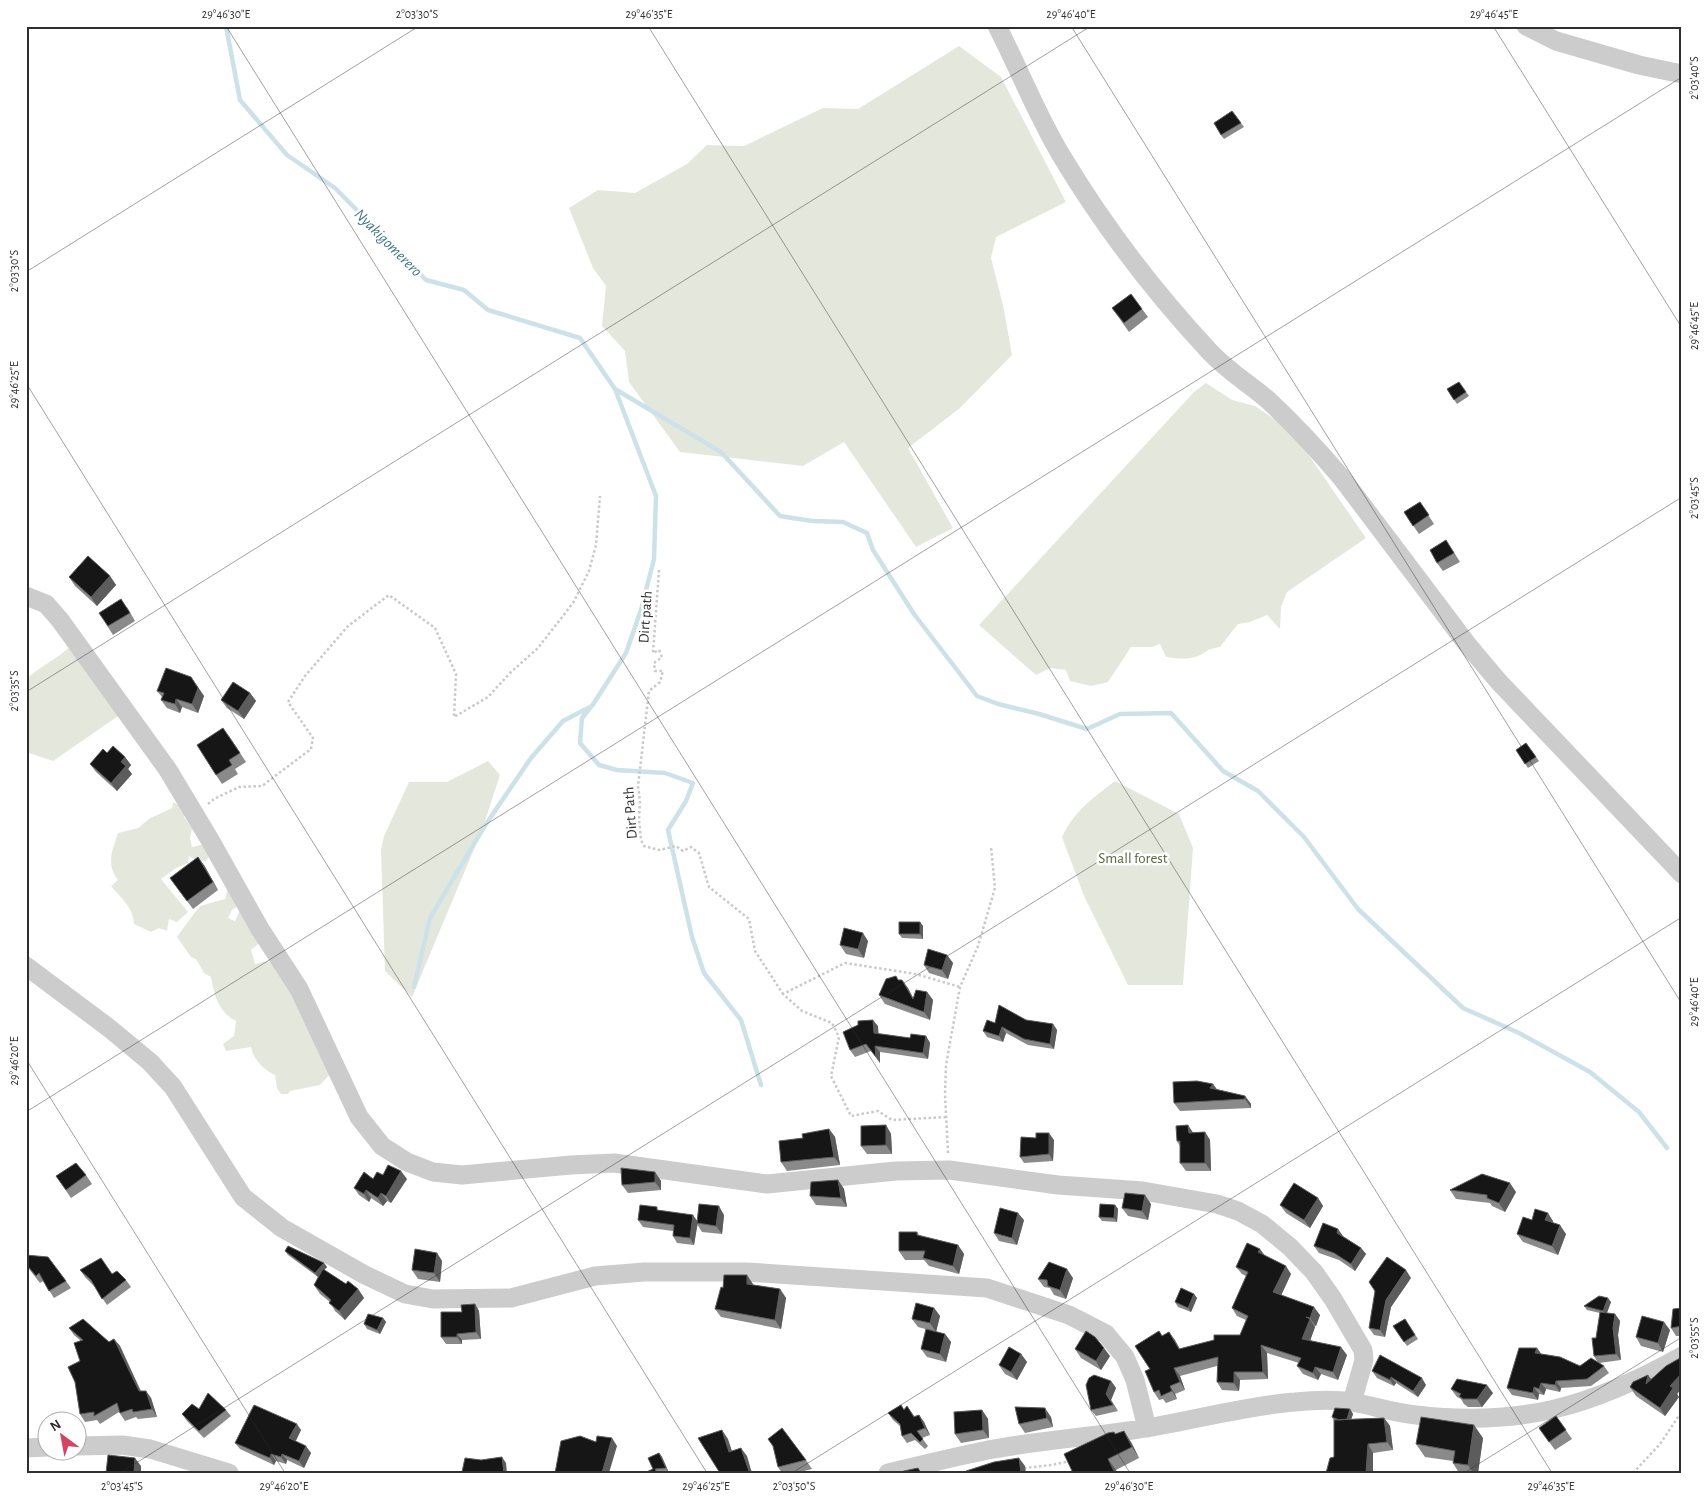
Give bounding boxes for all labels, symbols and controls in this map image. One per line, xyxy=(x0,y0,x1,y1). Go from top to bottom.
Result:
text: 29°46'30"E xyxy=(202,8,250,20)
text: 2°03'30"S xyxy=(396,8,439,20)
text: 29°46'35"E xyxy=(625,8,673,20)
text: 29°46'40"E xyxy=(1046,8,1096,20)
text: 29°46'45"E xyxy=(1470,8,1518,20)
text: 2°03'40"S xyxy=(1688,56,1700,100)
water label: Nyakigomerero xyxy=(351,206,425,280)
text: 2°03'30"S xyxy=(8,249,20,292)
text: 29°46'45"E xyxy=(1688,302,1700,350)
text: 29°46'25"E xyxy=(8,361,20,409)
text: 2°03'45"S xyxy=(1688,477,1700,519)
street label: Dirt path xyxy=(636,590,655,644)
text: 2°03'35"S xyxy=(8,670,20,712)
street label: Dirt Path xyxy=(621,786,640,840)
park label: Small forest xyxy=(1098,851,1168,866)
text: 29°46'40"E xyxy=(1688,977,1700,1027)
text: 29°46'20"E xyxy=(8,1036,20,1085)
text: 2°03'55"S xyxy=(1688,1317,1700,1359)
north arrow xyxy=(38,1412,88,1462)
text: N xyxy=(48,1417,63,1434)
text: 2°03'45"S xyxy=(101,1480,143,1492)
text: 29°46'20"E xyxy=(260,1480,309,1492)
text: 29°46'25"E xyxy=(682,1480,730,1492)
text: 2°03'50"S xyxy=(773,1480,816,1492)
text: 29°46'30"E xyxy=(1105,1480,1153,1492)
text: 29°46'35"E xyxy=(1527,1480,1575,1492)

